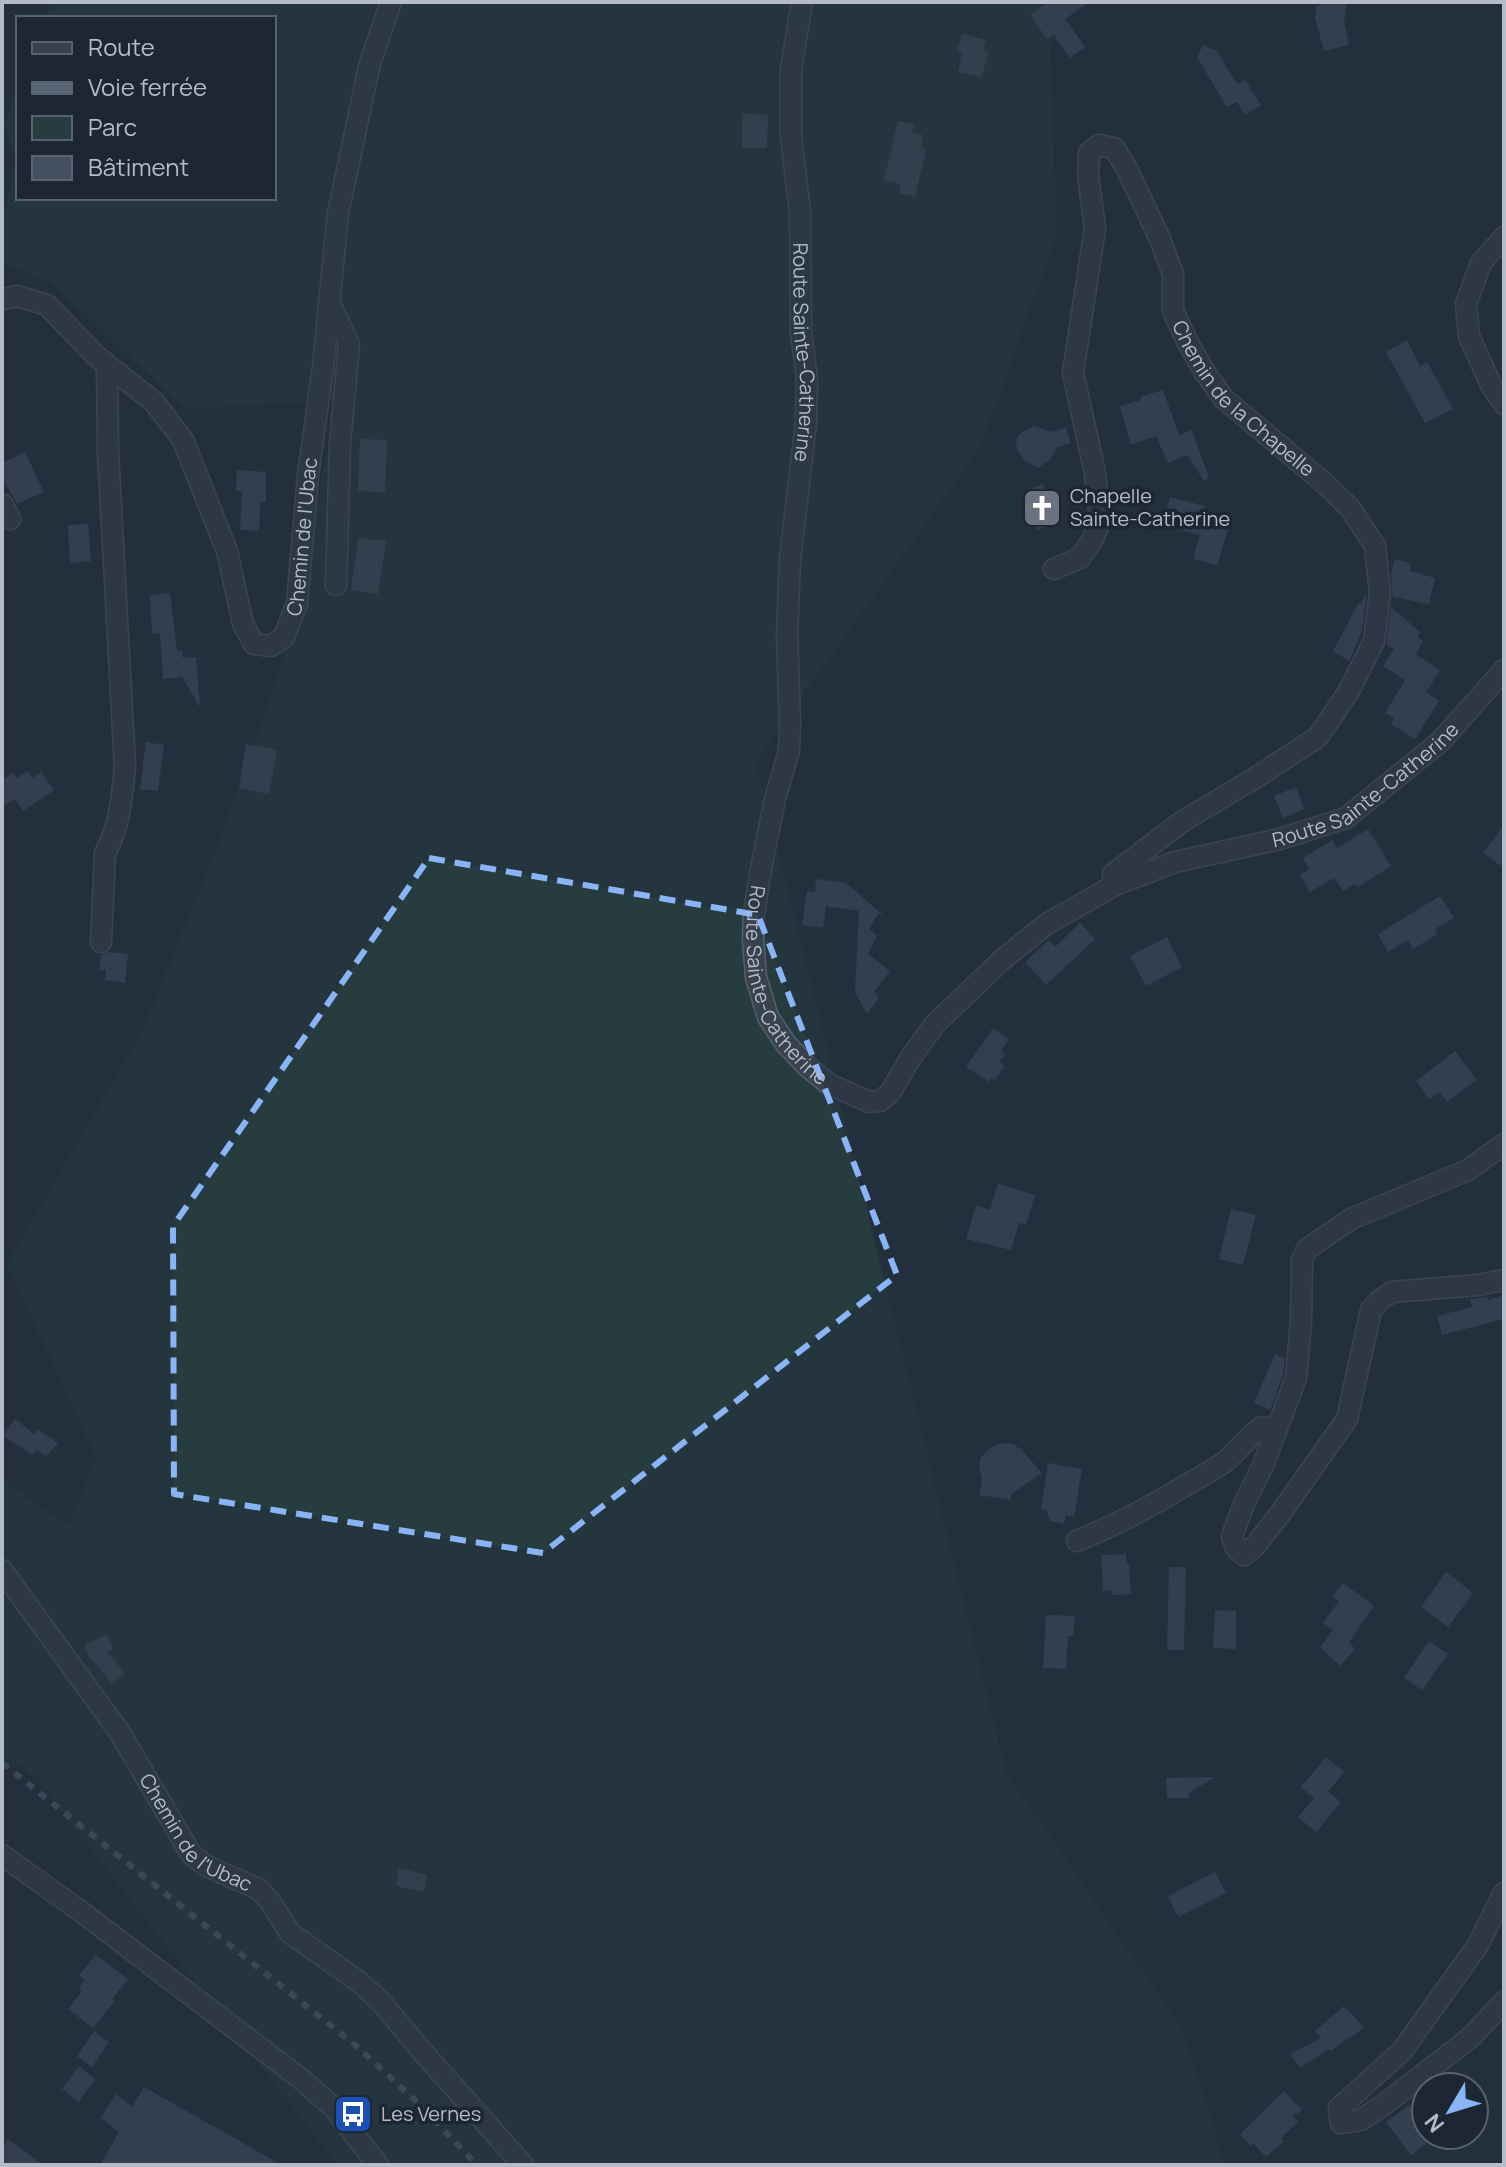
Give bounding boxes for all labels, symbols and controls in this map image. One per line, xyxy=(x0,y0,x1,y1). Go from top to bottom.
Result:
legend xyxy=(16,16,276,200)
text: Route xyxy=(88,30,155,63)
text: Voie ferrée xyxy=(88,70,207,103)
text: Parc xyxy=(88,110,137,143)
text: Bâtiment xyxy=(88,150,189,183)
street label: Route Sainte-Catherine xyxy=(787,242,822,463)
street label: Chemin de la Chapelle xyxy=(1166,316,1321,482)
street label: Chemin de l'Ubac xyxy=(279,456,323,620)
place label: Chapelle Sainte-Catherine xyxy=(1070,482,1230,532)
church icon: Chapelle Sainte-Catherine xyxy=(1021,487,1063,529)
street label: Route Sainte-Catherine xyxy=(1269,716,1464,853)
street label: Route Sainte-Catherine xyxy=(740,884,834,1091)
street label: Chemin de l'Ubac xyxy=(134,1768,256,1897)
north arrow xyxy=(1410,2071,1490,2151)
bus stop icon: Les Vernes xyxy=(332,2093,374,2135)
place label: Les Vernes xyxy=(381,2100,481,2127)
text: N xyxy=(1418,2108,1451,2139)

